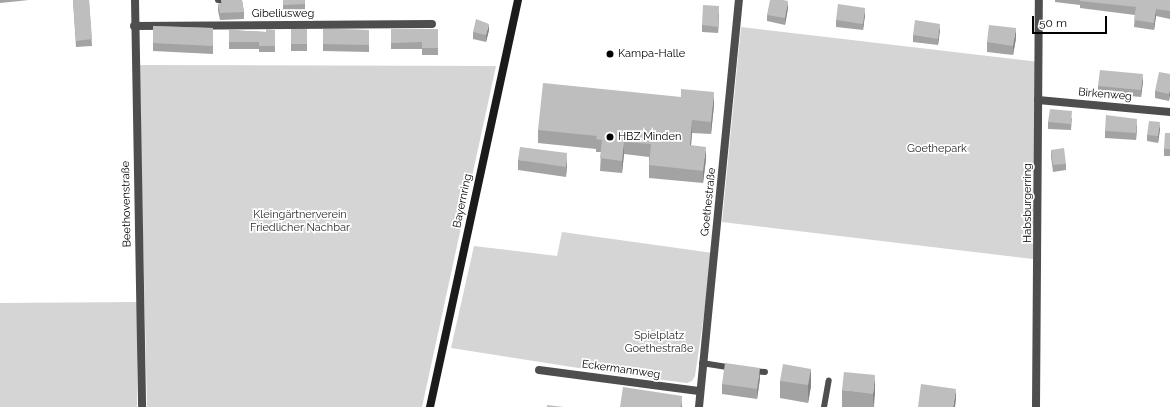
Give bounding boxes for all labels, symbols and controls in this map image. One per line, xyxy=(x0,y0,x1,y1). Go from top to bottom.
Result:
street label: Gibeliusweg xyxy=(252,7,314,21)
scale bar xyxy=(1034,8,1109,34)
text: 50 m xyxy=(1039,16,1067,30)
place label: Kampa-Halle xyxy=(618,47,685,61)
marker: Kampa-Halle xyxy=(605,49,615,59)
street label: Birkenweg xyxy=(1078,86,1132,104)
place label: HBZ Minden xyxy=(618,130,681,144)
marker: HBZ Minden xyxy=(605,132,615,142)
park label: Goethepark xyxy=(907,142,967,156)
street label: Beethovenstraße xyxy=(120,161,134,247)
street label: Habsburgerring xyxy=(1021,163,1035,243)
street label: Goethestraße xyxy=(699,167,719,237)
street label: Bayernring xyxy=(451,173,475,229)
park label: Kleingärtnerverein Friedlicher Nachbar xyxy=(250,209,350,235)
park label: Spielplatz Goethestraße xyxy=(625,330,693,356)
street label: Eckermannweg xyxy=(581,358,661,382)

